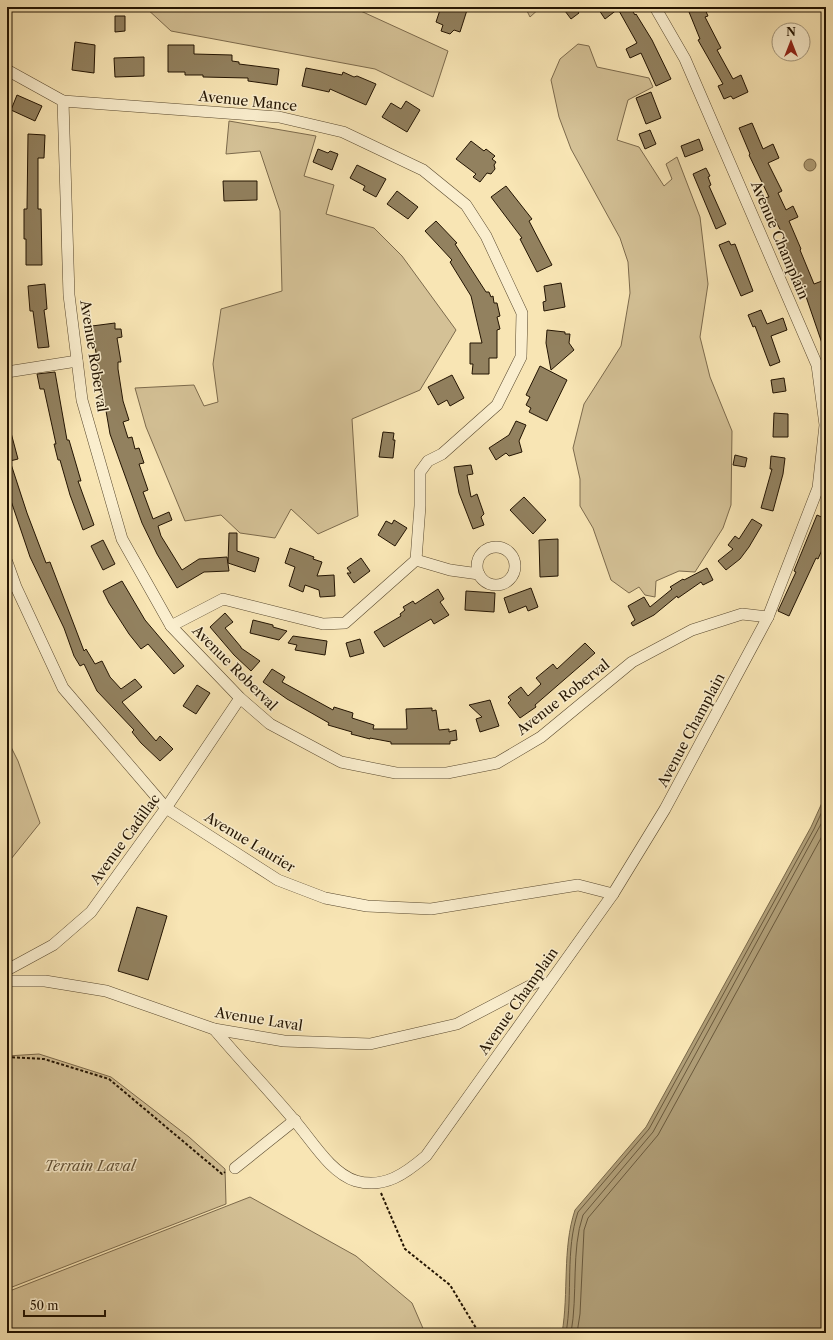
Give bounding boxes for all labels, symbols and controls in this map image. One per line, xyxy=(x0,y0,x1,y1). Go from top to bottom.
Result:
north arrow xyxy=(771,22,811,62)
text: N xyxy=(786,25,796,39)
street label: Avenue Mance xyxy=(197,87,298,115)
street label: Avenue Champlain xyxy=(747,177,813,302)
street label: Avenue Roberval xyxy=(76,298,112,413)
street label: Avenue Roberval xyxy=(188,621,281,714)
street label: Avenue Roberval xyxy=(512,655,613,740)
street label: Avenue Champlain xyxy=(653,670,729,791)
street label: Avenue Cadillac xyxy=(86,790,164,889)
street label: Avenue Laurier xyxy=(201,807,299,876)
street label: Avenue Champlain xyxy=(474,944,562,1059)
street label: Avenue Laval xyxy=(213,1003,304,1035)
park label: Terrain Laval xyxy=(45,1157,137,1175)
scale bar xyxy=(24,1292,105,1318)
text: 50 m xyxy=(30,1298,59,1313)

